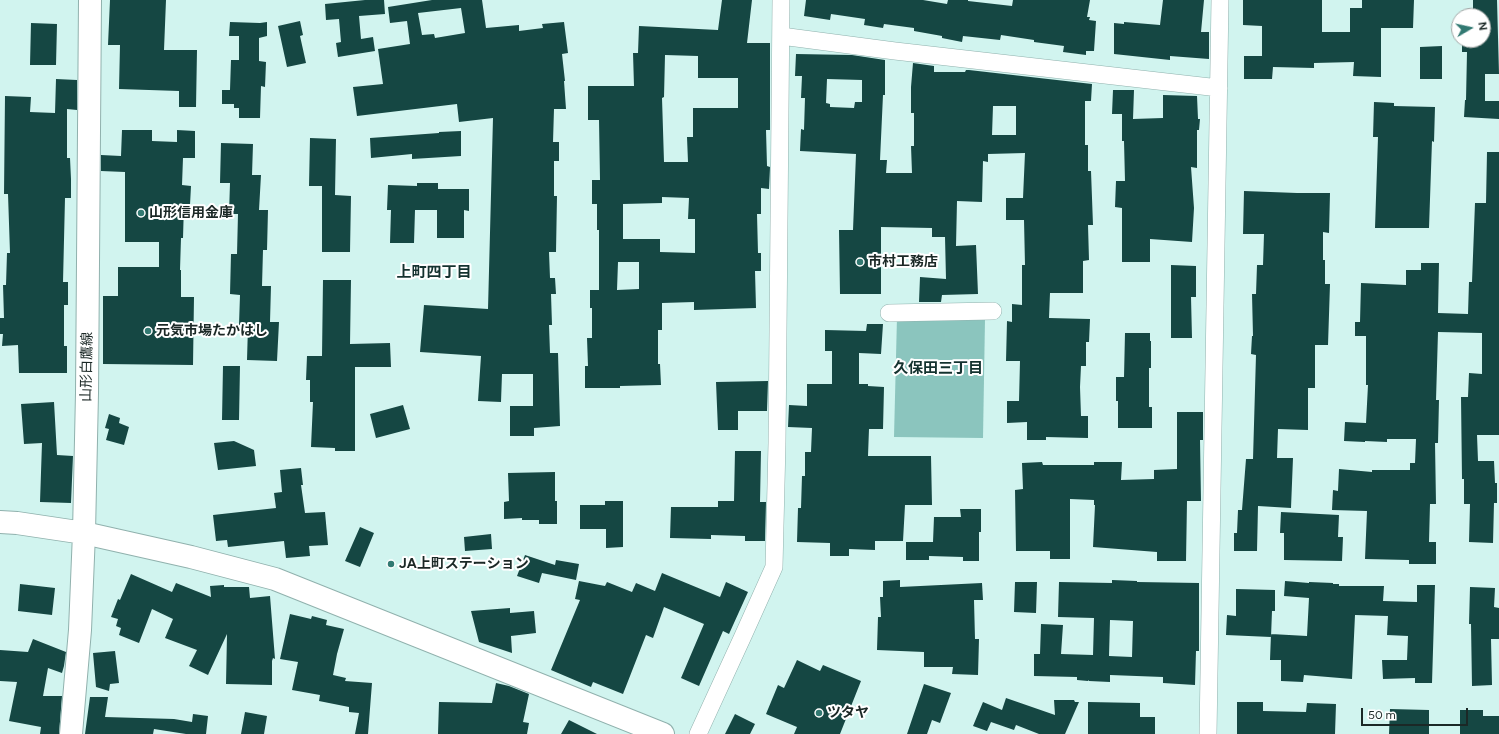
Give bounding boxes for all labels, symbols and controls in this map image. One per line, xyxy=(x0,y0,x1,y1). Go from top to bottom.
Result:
north arrow xyxy=(1451,8,1491,48)
text: N xyxy=(1475,21,1489,31)
place label: 山形信用金庫 xyxy=(149,205,233,221)
marker: 山形信用金庫 xyxy=(136,208,146,218)
place label: 市村工務店 xyxy=(868,254,938,270)
marker: 市村工務店 xyxy=(855,257,865,267)
district label: 上町四丁目 xyxy=(397,264,471,282)
place label: 元気市場たかはし xyxy=(156,323,268,339)
marker: 元気市場たかはし xyxy=(143,326,153,336)
street label: 山形白鷹線 xyxy=(78,332,96,402)
district label: 久保田三丁目 xyxy=(893,360,983,378)
place label: JA上町ステーション xyxy=(399,556,529,572)
marker: JA上町ステーション xyxy=(386,559,396,569)
scale bar xyxy=(1363,700,1470,726)
place label: ツタヤ xyxy=(827,705,869,721)
marker: ツタヤ xyxy=(814,708,824,718)
text: 50 m xyxy=(1368,708,1396,722)

